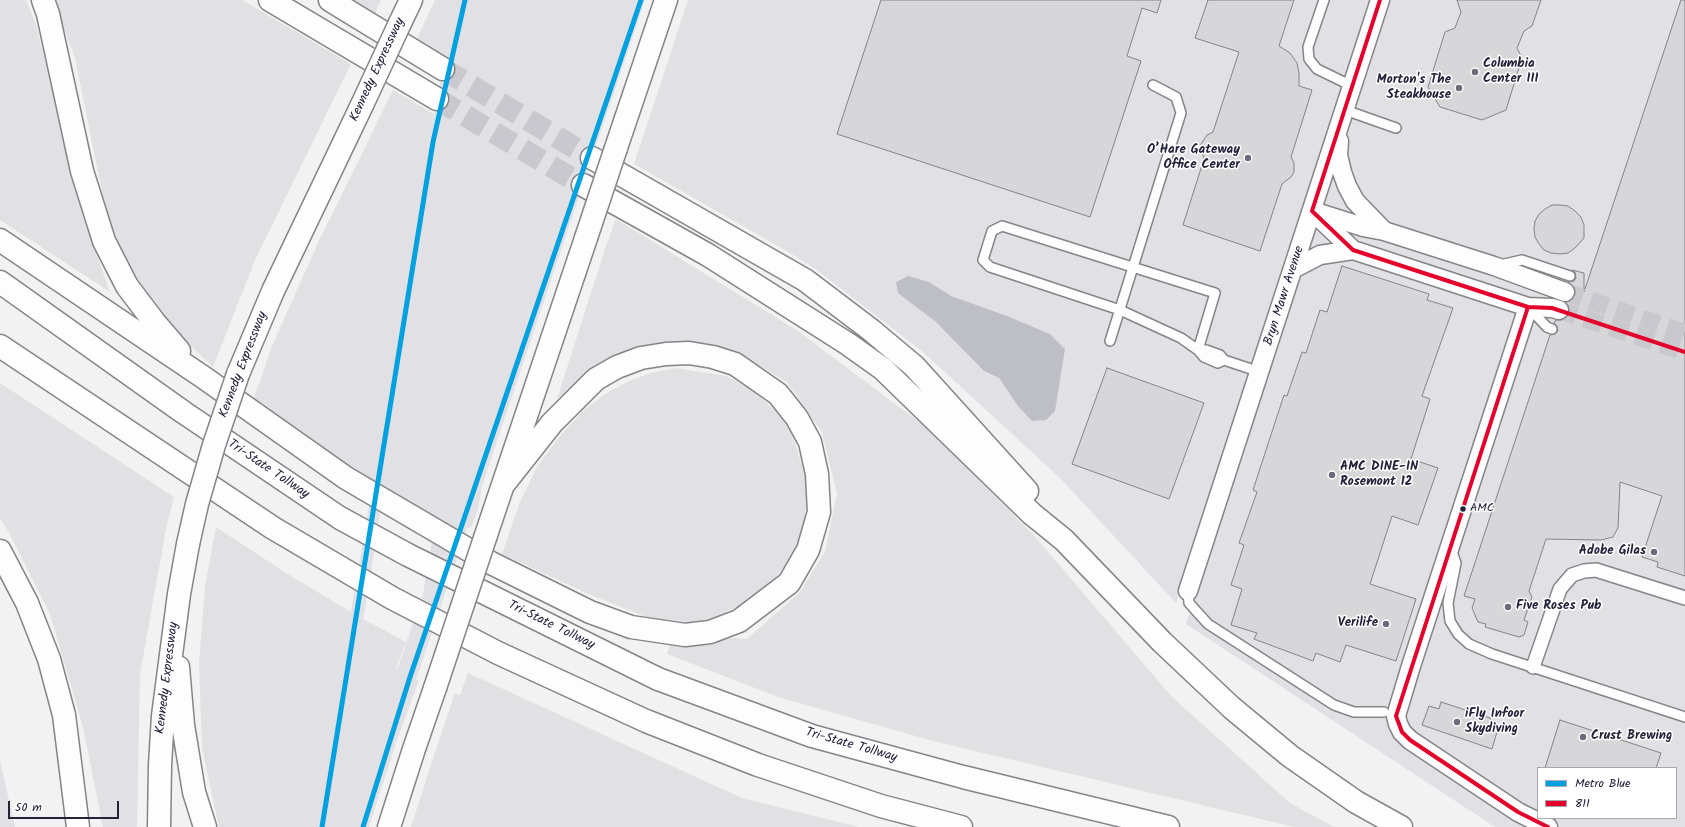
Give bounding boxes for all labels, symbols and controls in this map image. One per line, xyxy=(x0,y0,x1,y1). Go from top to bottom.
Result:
street label: Kennedy Expressway xyxy=(347,16,409,124)
place label: Columbia Center III xyxy=(1483,57,1539,88)
marker: Columbia Center III xyxy=(1470,67,1480,77)
place label: Morton's The Steakhouse xyxy=(1377,73,1451,104)
marker: Morton's The Steakhouse xyxy=(1454,83,1464,93)
place label: O’Hare Gateway Office Center xyxy=(1147,143,1240,174)
marker: O’Hare Gateway Office Center xyxy=(1243,153,1253,163)
street label: Bryn Mawr Avenue xyxy=(1262,244,1308,348)
street label: Kennedy Expressway xyxy=(217,310,271,420)
street label: Tri-State Tollway xyxy=(224,437,312,503)
place label: AMC DINE-IN Rosemont 12 xyxy=(1340,460,1418,491)
marker: AMC DINE-IN Rosemont 12 xyxy=(1327,470,1337,480)
place label: AMC xyxy=(1470,502,1494,516)
marker: AMC xyxy=(1458,504,1468,514)
place label: Adobe Gilas xyxy=(1579,544,1646,560)
marker: Adobe Gilas xyxy=(1649,547,1659,557)
street label: Tri-State Tollway xyxy=(505,598,597,654)
place label: Five Roses Pub xyxy=(1516,599,1601,615)
marker: Five Roses Pub xyxy=(1503,602,1513,612)
place label: Verilife xyxy=(1338,616,1378,632)
marker: Verilife xyxy=(1381,619,1391,629)
street label: Kennedy Expressway xyxy=(153,621,183,735)
place label: iFly Infoor Skydiving xyxy=(1465,707,1524,738)
marker: iFly Infoor Skydiving xyxy=(1452,717,1462,727)
street label: Tri-State Tollway xyxy=(803,725,899,767)
place label: Crust Brewing xyxy=(1591,729,1672,745)
marker: Crust Brewing xyxy=(1578,732,1588,742)
legend xyxy=(1537,767,1677,819)
text: Metro Blue xyxy=(1575,774,1631,793)
scale bar xyxy=(10,793,121,819)
text: 811 xyxy=(1575,794,1590,813)
text: 50 m xyxy=(15,798,42,817)

